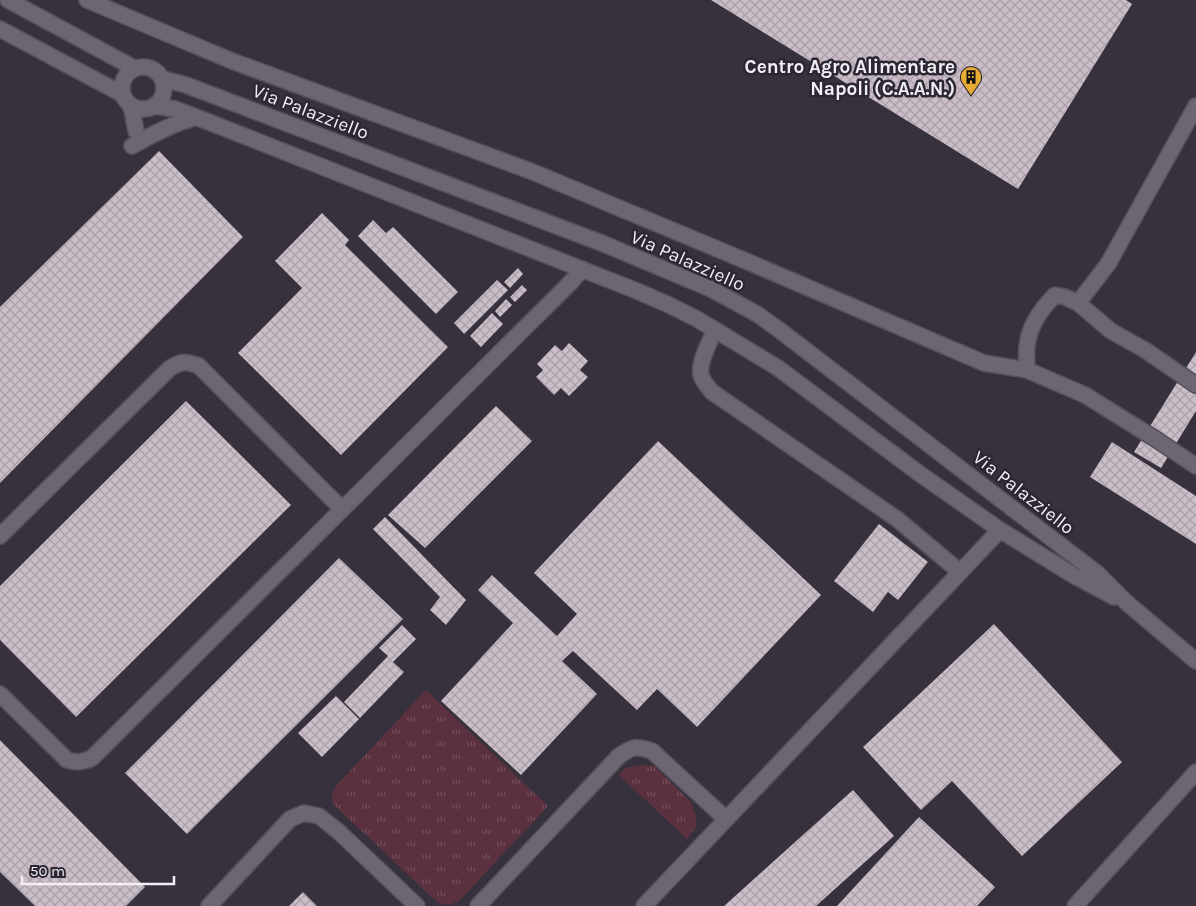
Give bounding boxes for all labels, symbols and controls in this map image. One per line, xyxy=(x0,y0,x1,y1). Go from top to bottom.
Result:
place label: Centro Agro Alimentare Napoli (C.A.A.N.) xyxy=(745,56,955,100)
building icon: Centro Agro Alimentare Napoli (C.A.A.N.) xyxy=(959,65,983,96)
street label: Via Palazziello xyxy=(249,80,372,144)
street label: Via Palazziello xyxy=(627,226,748,296)
street label: Via Palazziello xyxy=(968,446,1078,539)
scale bar xyxy=(22,854,175,886)
text: 50 m xyxy=(30,862,65,880)

